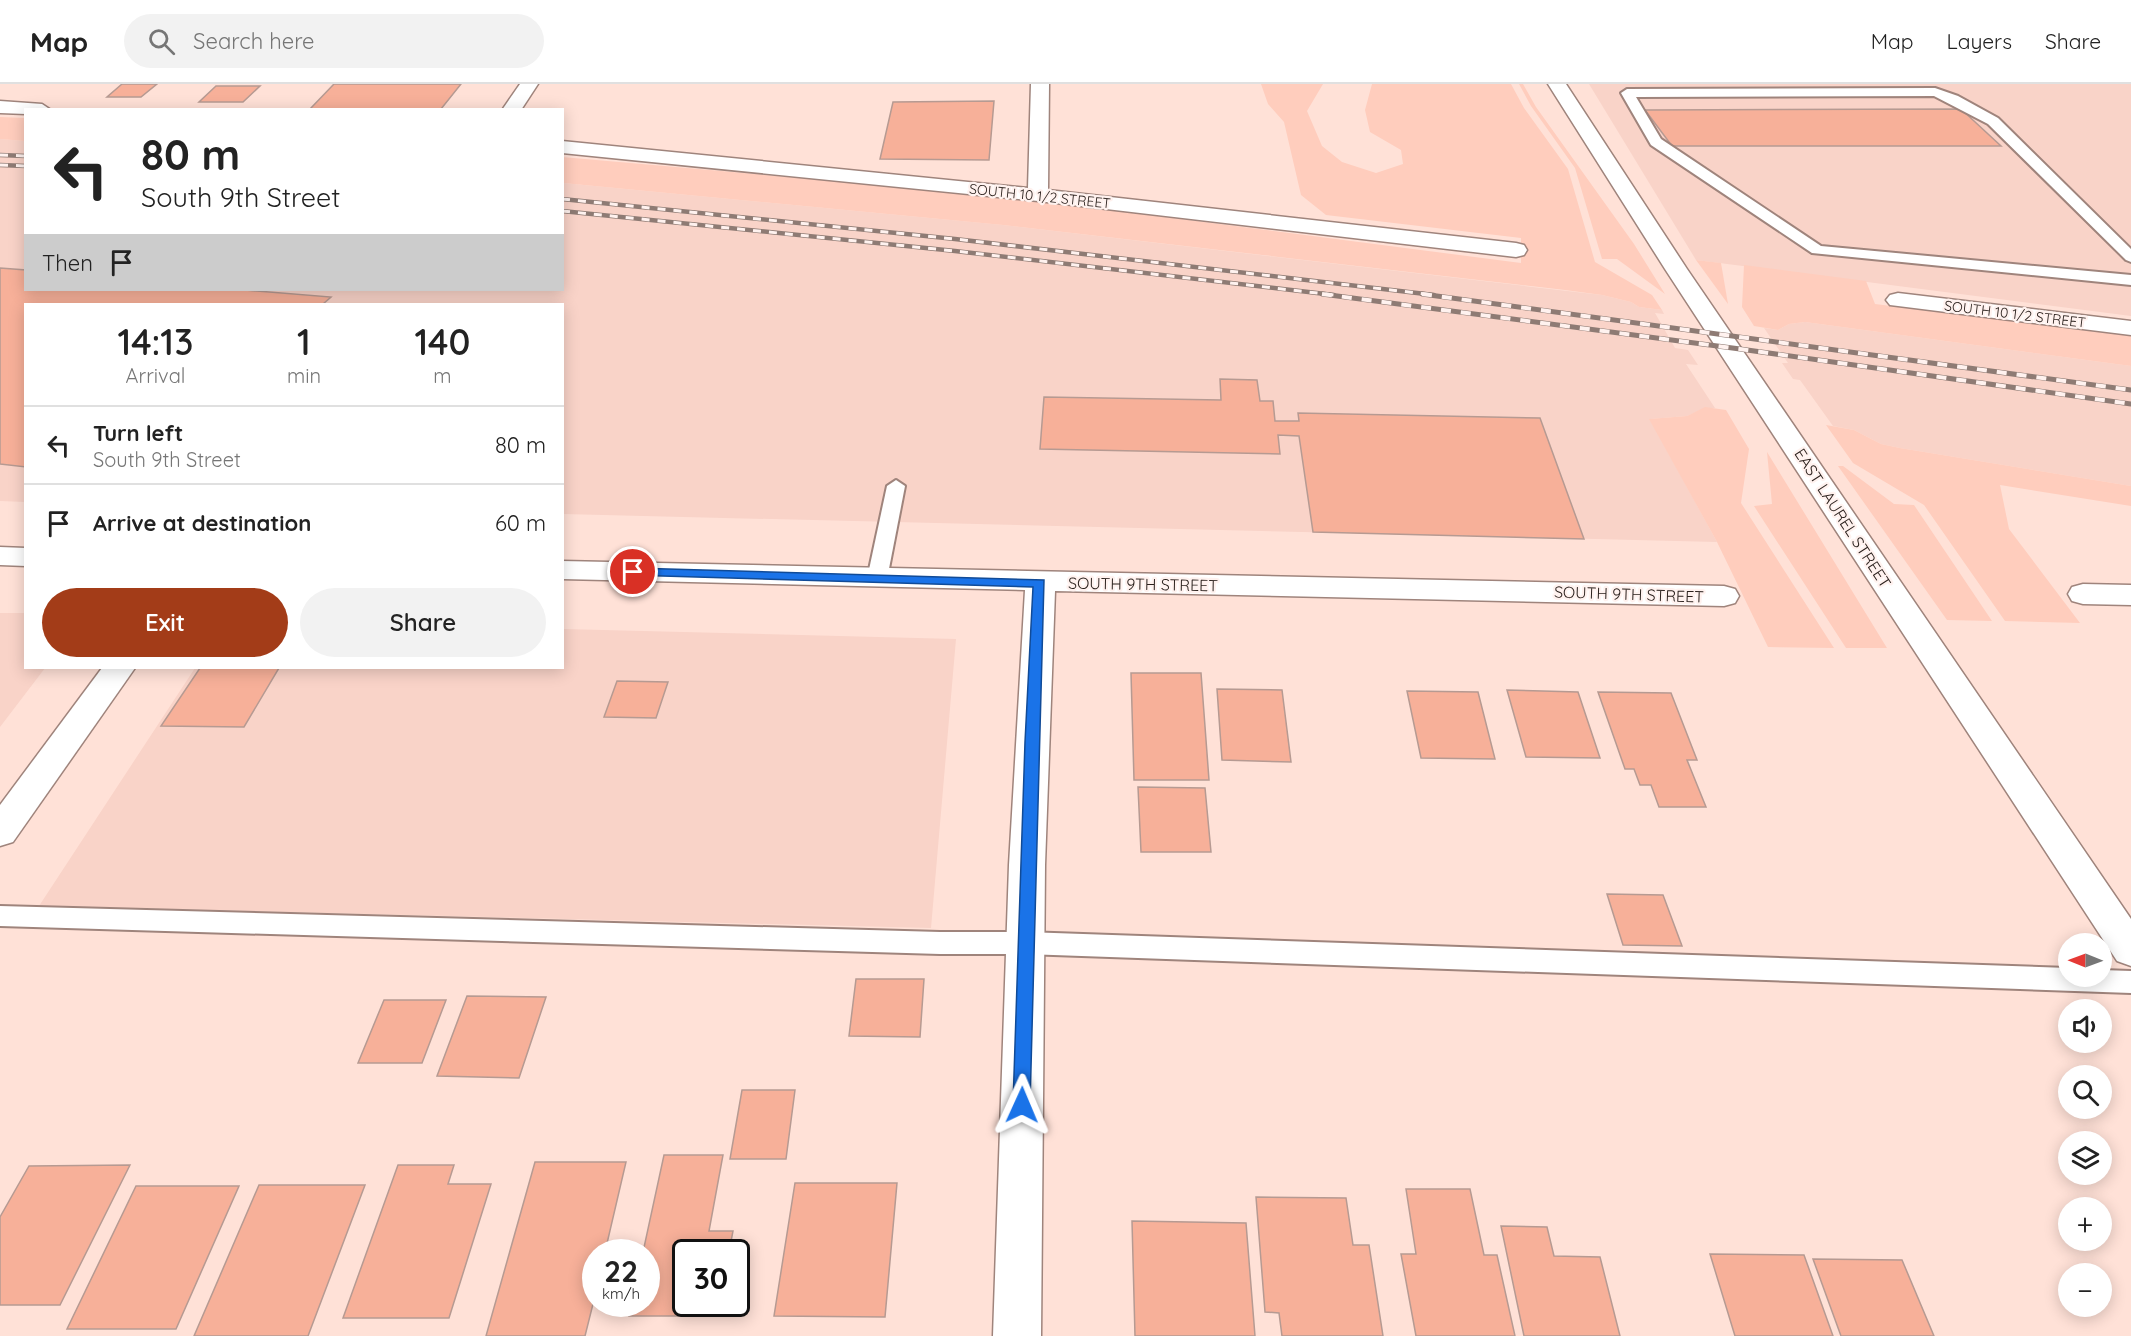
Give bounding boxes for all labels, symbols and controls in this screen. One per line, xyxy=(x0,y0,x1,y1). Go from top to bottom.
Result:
search box xyxy=(124,14,544,68)
text: Map xyxy=(30,24,88,59)
icon: search xyxy=(145,25,178,58)
text: Search here xyxy=(193,27,315,55)
text: Map xyxy=(1871,28,1914,54)
text: Layers xyxy=(1947,28,2012,54)
text: Share xyxy=(2045,28,2101,54)
text: 80 m xyxy=(141,128,240,181)
icon: left xyxy=(42,132,120,210)
text: South 9th Street xyxy=(141,180,340,214)
street label: SOUTH 10 1/2 STREET xyxy=(968,180,1112,212)
icon: arrive xyxy=(105,246,138,279)
text: Then xyxy=(42,249,93,277)
street label: SOUTH 10 1/2 STREET xyxy=(1943,296,2087,332)
text: 14:13 xyxy=(118,319,193,364)
text: 1 xyxy=(297,319,311,364)
text: 140 xyxy=(415,319,470,364)
text: Arrival xyxy=(126,363,185,388)
text: min xyxy=(287,363,321,388)
text: m xyxy=(433,363,452,388)
text: Turn left xyxy=(93,419,183,447)
icon: left xyxy=(42,429,75,462)
text: 80 m xyxy=(495,431,546,459)
street label: EAST LAUREL STREET xyxy=(1790,444,1896,592)
text: South 9th Street xyxy=(93,447,241,472)
icon: arrive xyxy=(42,507,75,540)
text: Arrive at destination xyxy=(93,509,311,537)
text: 60 m xyxy=(495,509,546,537)
pin xyxy=(607,546,658,597)
icon: arrive xyxy=(616,555,649,588)
street label: SOUTH 9TH STREET xyxy=(1068,573,1218,595)
street label: SOUTH 9TH STREET xyxy=(1554,581,1705,607)
button: Exit xyxy=(42,588,288,657)
button: Share xyxy=(300,588,546,657)
north arrow xyxy=(2058,933,2112,987)
map controls xyxy=(2058,933,2112,1317)
button: sound xyxy=(2058,999,2112,1053)
button: search xyxy=(2058,1065,2112,1119)
position arrow xyxy=(990,1073,1054,1137)
button: layers xyxy=(2058,1131,2112,1185)
button: + xyxy=(2058,1197,2112,1251)
speed limit sign: 30 xyxy=(672,1239,750,1317)
text: 22 xyxy=(604,1252,638,1290)
button: − xyxy=(2058,1263,2112,1317)
text: km/h xyxy=(602,1284,640,1303)

